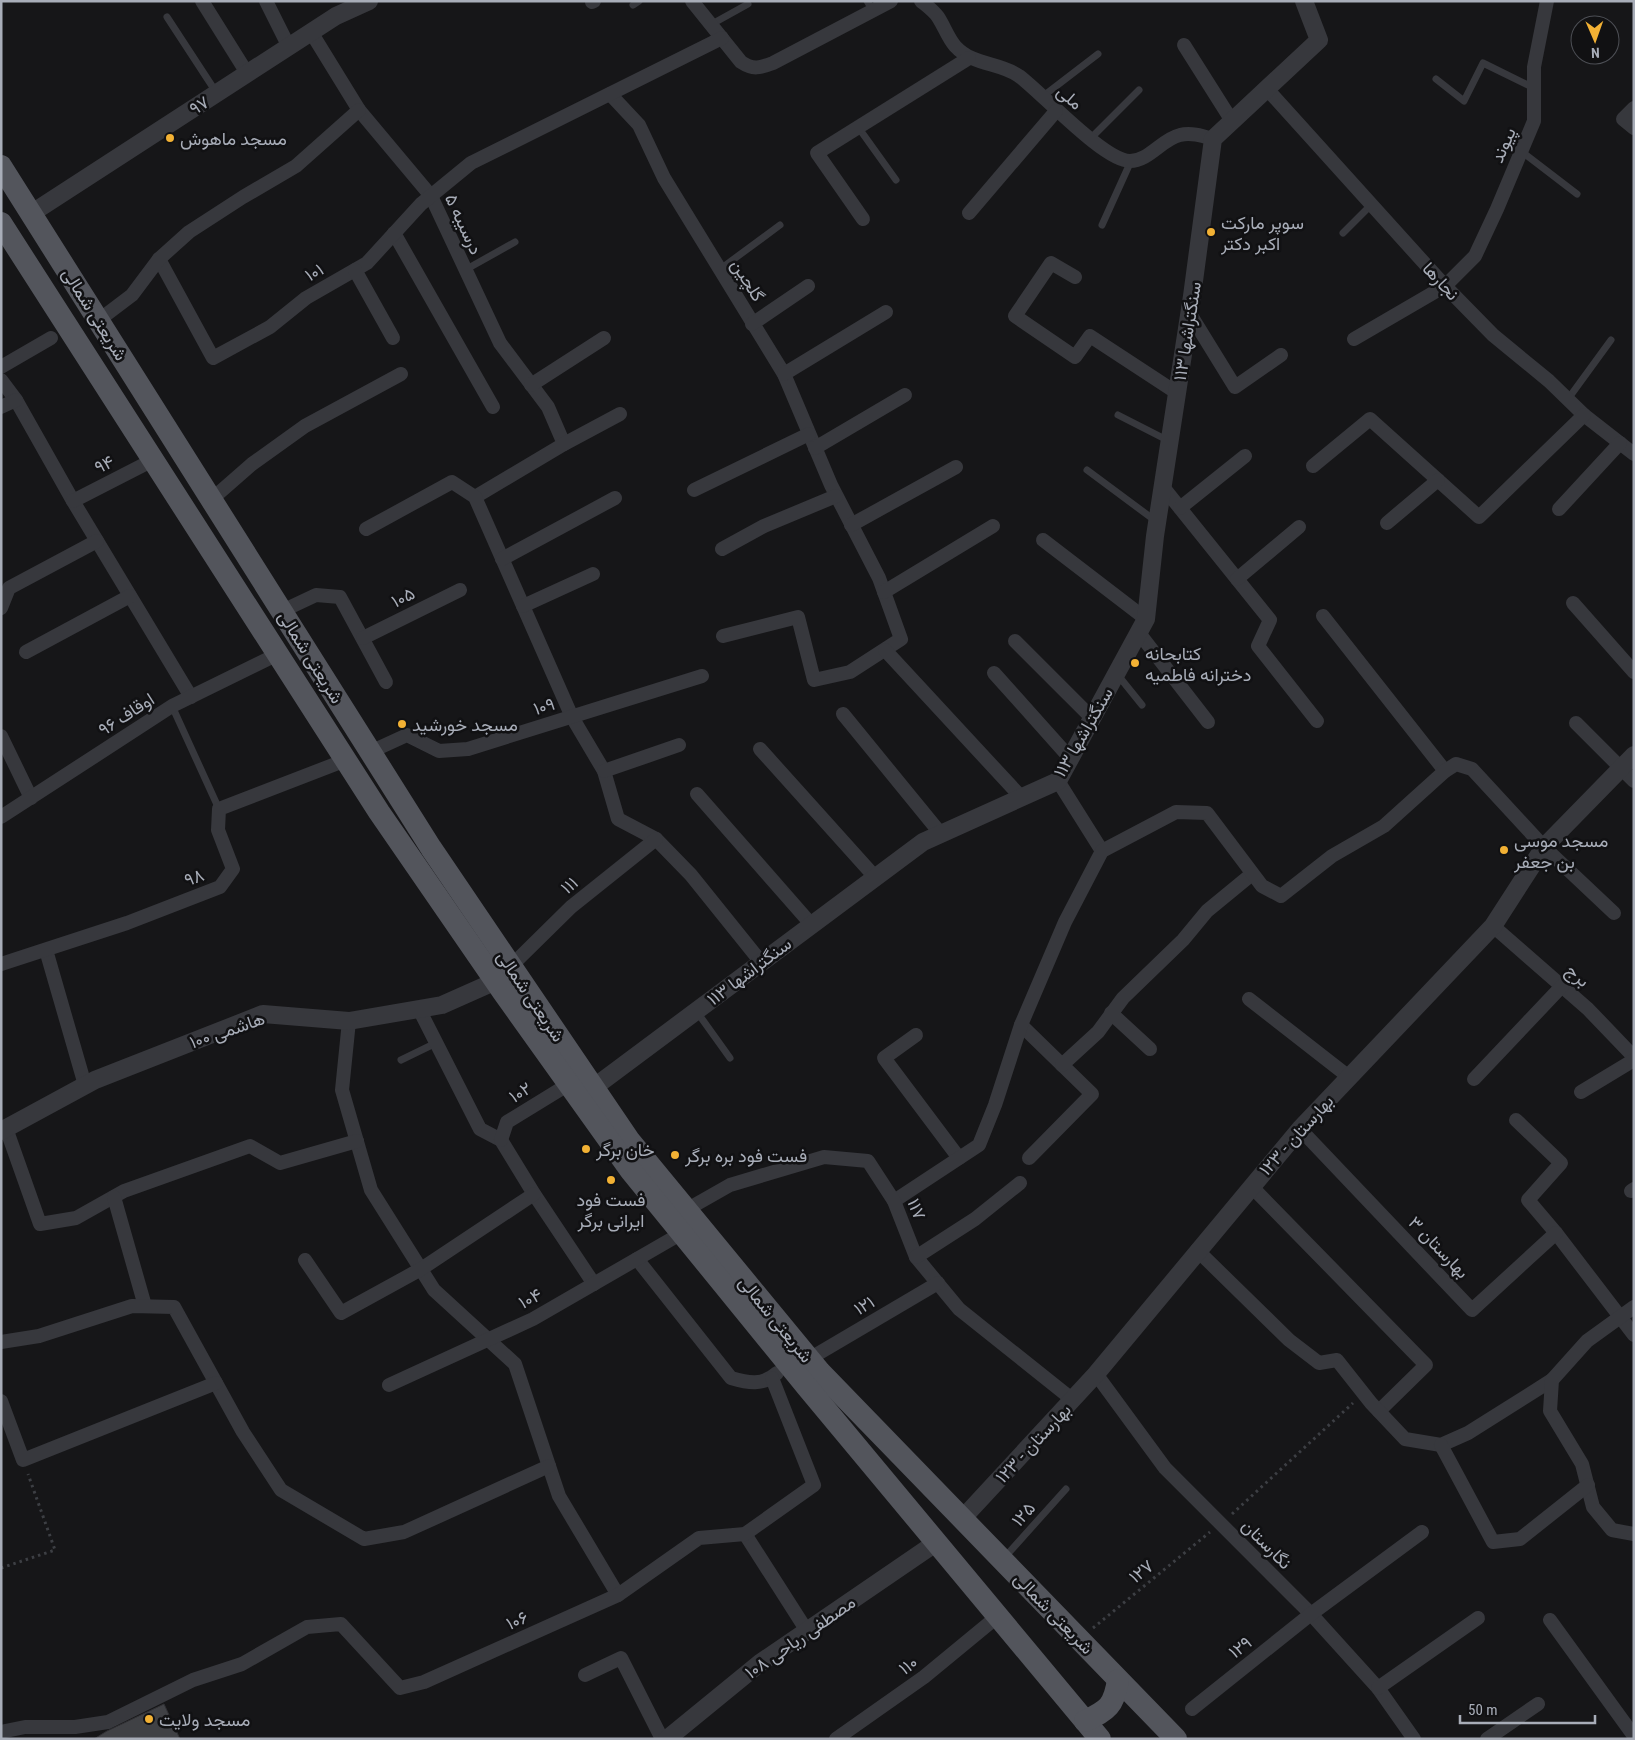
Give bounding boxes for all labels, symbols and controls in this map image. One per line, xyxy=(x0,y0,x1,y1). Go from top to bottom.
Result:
north arrow xyxy=(1570,15,1620,65)
text: N xyxy=(1591,45,1600,61)
street label: ملی xyxy=(1052,80,1087,115)
street label: ۹۷ xyxy=(185,91,213,119)
street label: پیوند xyxy=(1486,124,1522,167)
place label: مسجد ماهوش xyxy=(180,128,287,150)
marker: مسجد ماهوش xyxy=(164,132,176,144)
street label: درسیبه ۵ xyxy=(440,190,487,258)
place label: سوپر مارکت اکبر دکتر xyxy=(1220,212,1304,255)
marker: سوپر مارکت اکبر دکتر xyxy=(1205,226,1217,238)
street label: گلچین xyxy=(725,255,769,306)
street label: ۱۰۱ xyxy=(301,258,327,286)
street label: نجارها xyxy=(1418,258,1464,305)
street label: شریعتی شمالی xyxy=(57,264,132,365)
street label: سنگتراشها ۱۱۳ xyxy=(1169,280,1206,382)
street label: ۹۴ xyxy=(91,450,117,478)
street label: ۱۰۵ xyxy=(388,582,418,612)
street label: شریعتی شمالی xyxy=(273,607,348,708)
place label: کتابحانه دخترانه فاطمیه xyxy=(1145,643,1251,686)
marker: کتابحانه دخترانه فاطمیه xyxy=(1129,657,1141,669)
street label: سنگتراشها ۱۱۳ xyxy=(1049,683,1118,781)
street label: اوقاف ۹۶ xyxy=(94,688,158,741)
street label: ۱۰۹ xyxy=(531,693,557,719)
place label: مسجد خورشید xyxy=(412,714,518,736)
marker: مسجد خورشید xyxy=(396,718,408,730)
place label: مسجد موسی بن جعفر xyxy=(1513,830,1608,873)
marker: مسجد موسی بن جعفر xyxy=(1498,844,1510,856)
street label: ۹۸ xyxy=(181,864,207,890)
street label: ۱۱۱ xyxy=(556,872,582,898)
street label: سنگتراشها ۱۱۳ xyxy=(703,933,796,1010)
street label: شریعتی شمالی xyxy=(492,946,569,1046)
street label: برج xyxy=(1561,959,1594,992)
street label: هاشمی ۱۰۰ xyxy=(187,1007,268,1054)
street label: ۱۰۲ xyxy=(505,1077,535,1107)
street label: بهارستان - ۱۲۳ xyxy=(1254,1090,1338,1180)
place label: خان برگر xyxy=(595,1139,655,1161)
marker: خان برگر xyxy=(580,1143,592,1155)
place label: فست فود بره برگر xyxy=(684,1145,807,1167)
marker: فست فود بره برگر xyxy=(669,1149,681,1161)
marker: فست فود ایرانی برگر xyxy=(605,1174,617,1186)
place label: فست فود ایرانی برگر xyxy=(576,1189,646,1232)
street label: ۱۱۷ xyxy=(903,1195,931,1223)
street label: بهارستان ۳ xyxy=(1404,1212,1474,1283)
street label: شریعتی شمالی xyxy=(734,1271,817,1367)
street label: ۱۰۴ xyxy=(515,1283,545,1313)
street label: ۱۲۱ xyxy=(850,1291,878,1319)
street label: بهارستان - ۱۲۳ xyxy=(991,1399,1076,1488)
street label: ۱۲۵ xyxy=(1007,1498,1039,1530)
street label: نگارستان xyxy=(1237,1515,1296,1574)
street label: ۱۲۷ xyxy=(1125,1555,1157,1587)
street label: شریعتی شمالی xyxy=(1009,1568,1098,1659)
street label: مصطفی ریاحی ۱۰۸ xyxy=(741,1591,860,1684)
street label: ۱۰۶ xyxy=(503,1606,531,1634)
street label: ۱۲۹ xyxy=(1224,1632,1256,1662)
street label: ۱۱۰ xyxy=(895,1651,921,1679)
scale bar xyxy=(1460,1692,1595,1724)
text: 50 m xyxy=(1468,1701,1498,1719)
place label: مسجد ولایت xyxy=(159,1709,250,1731)
marker: مسجد ولایت xyxy=(143,1713,155,1725)

